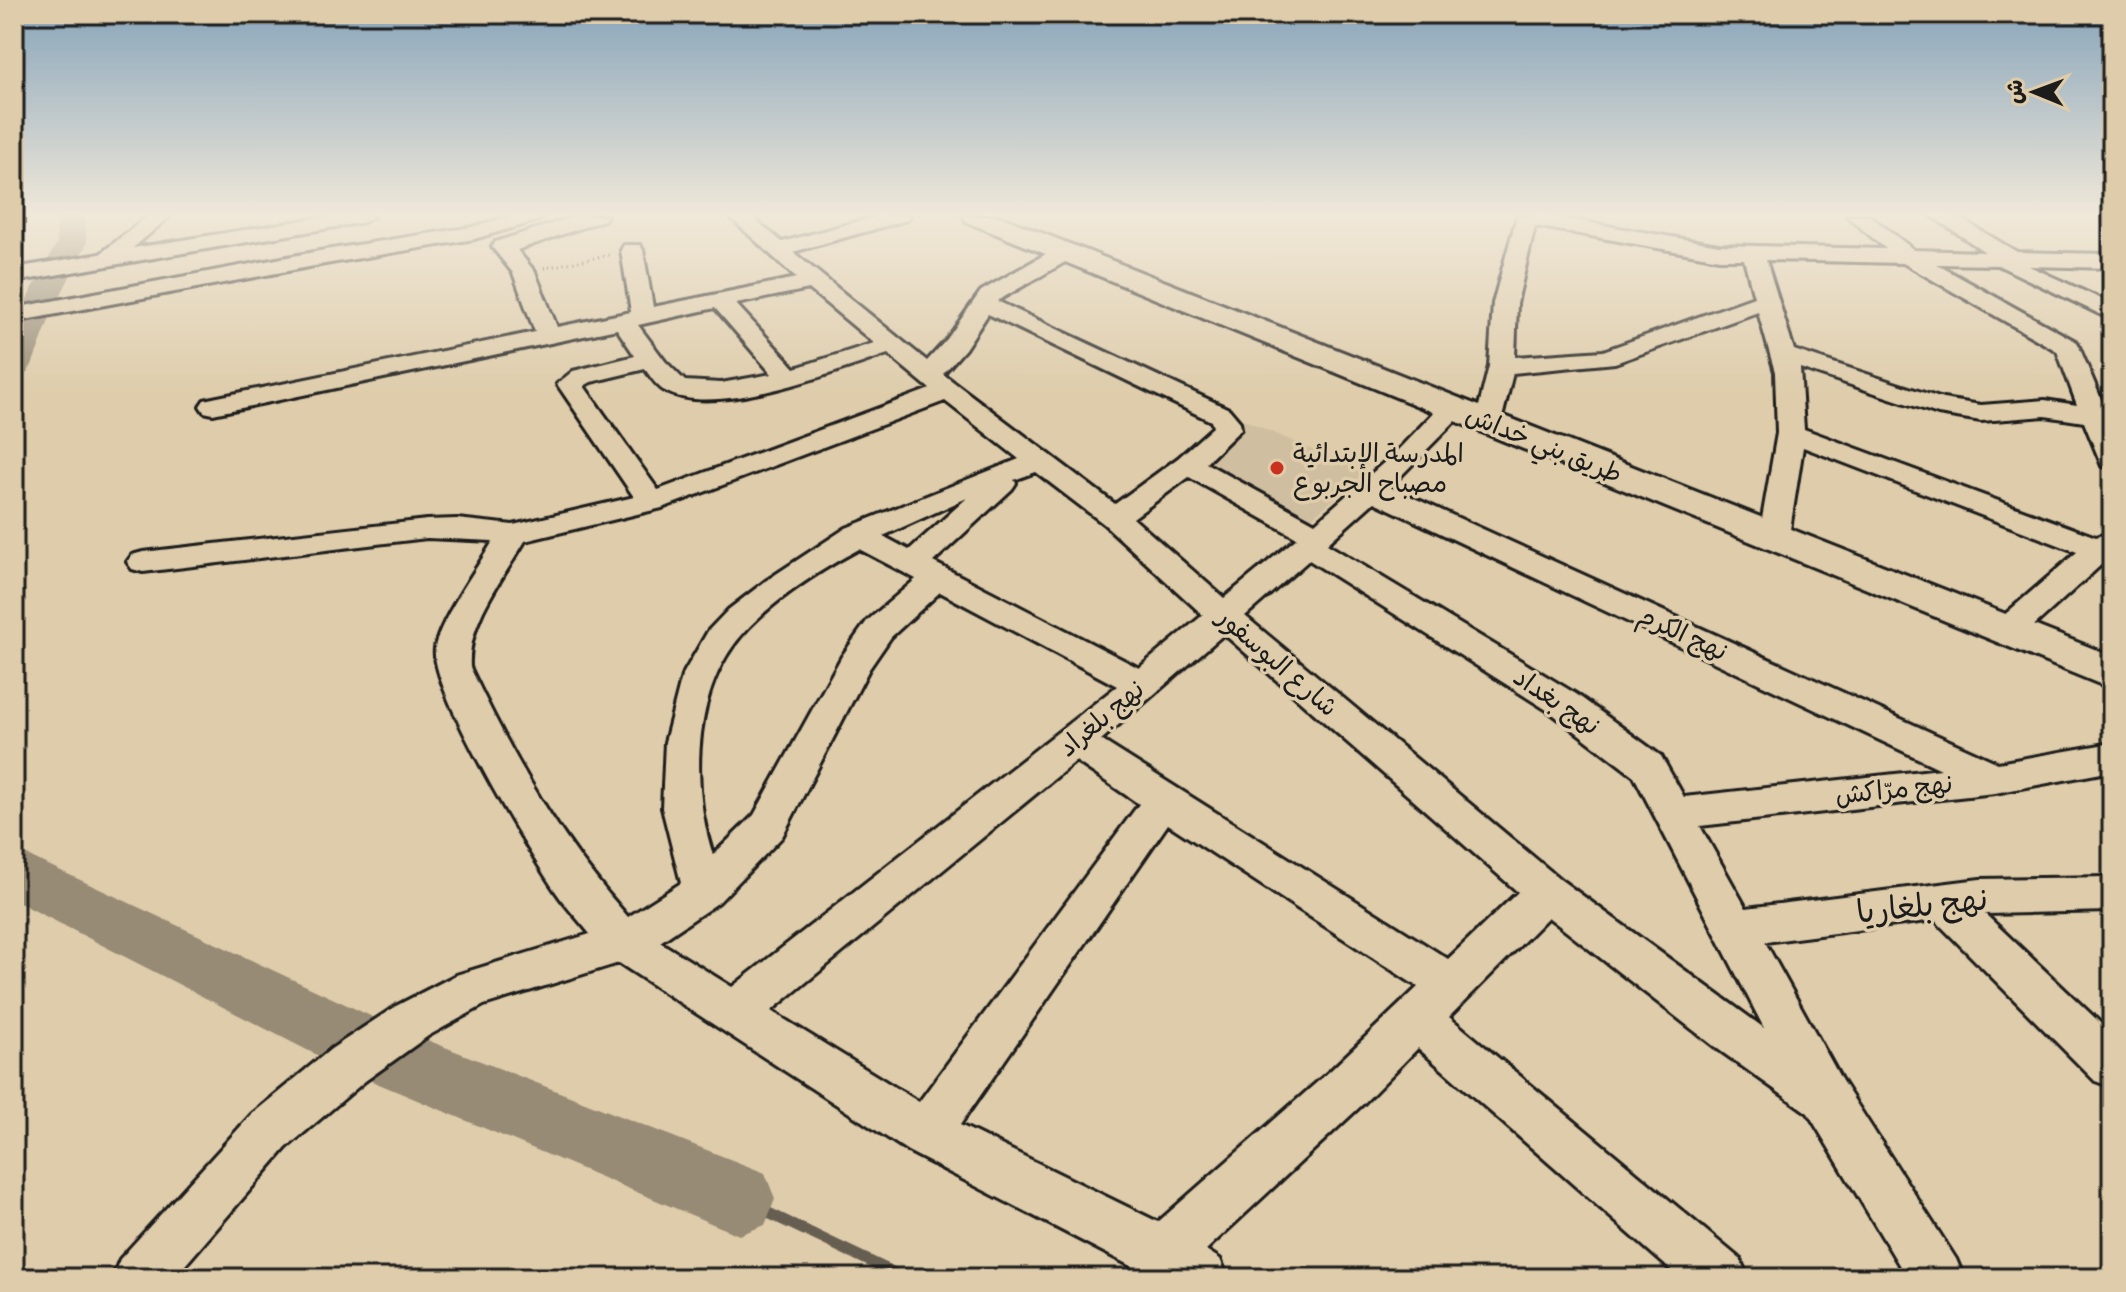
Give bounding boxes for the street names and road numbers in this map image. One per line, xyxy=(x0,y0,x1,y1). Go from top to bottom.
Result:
street label: طريق بني خداش xyxy=(1458,399,1627,496)
street label: نهج الكرم xyxy=(1631,599,1733,671)
street label: شارع البوسفور xyxy=(1208,600,1344,725)
street label: نهج بغداد xyxy=(1506,661,1606,743)
street label: نهج بلغراد xyxy=(1052,674,1152,765)
street label: نهج مرّاكش xyxy=(1834,768,1954,813)
street label: نهج بلغاريا xyxy=(1854,879,1990,934)

